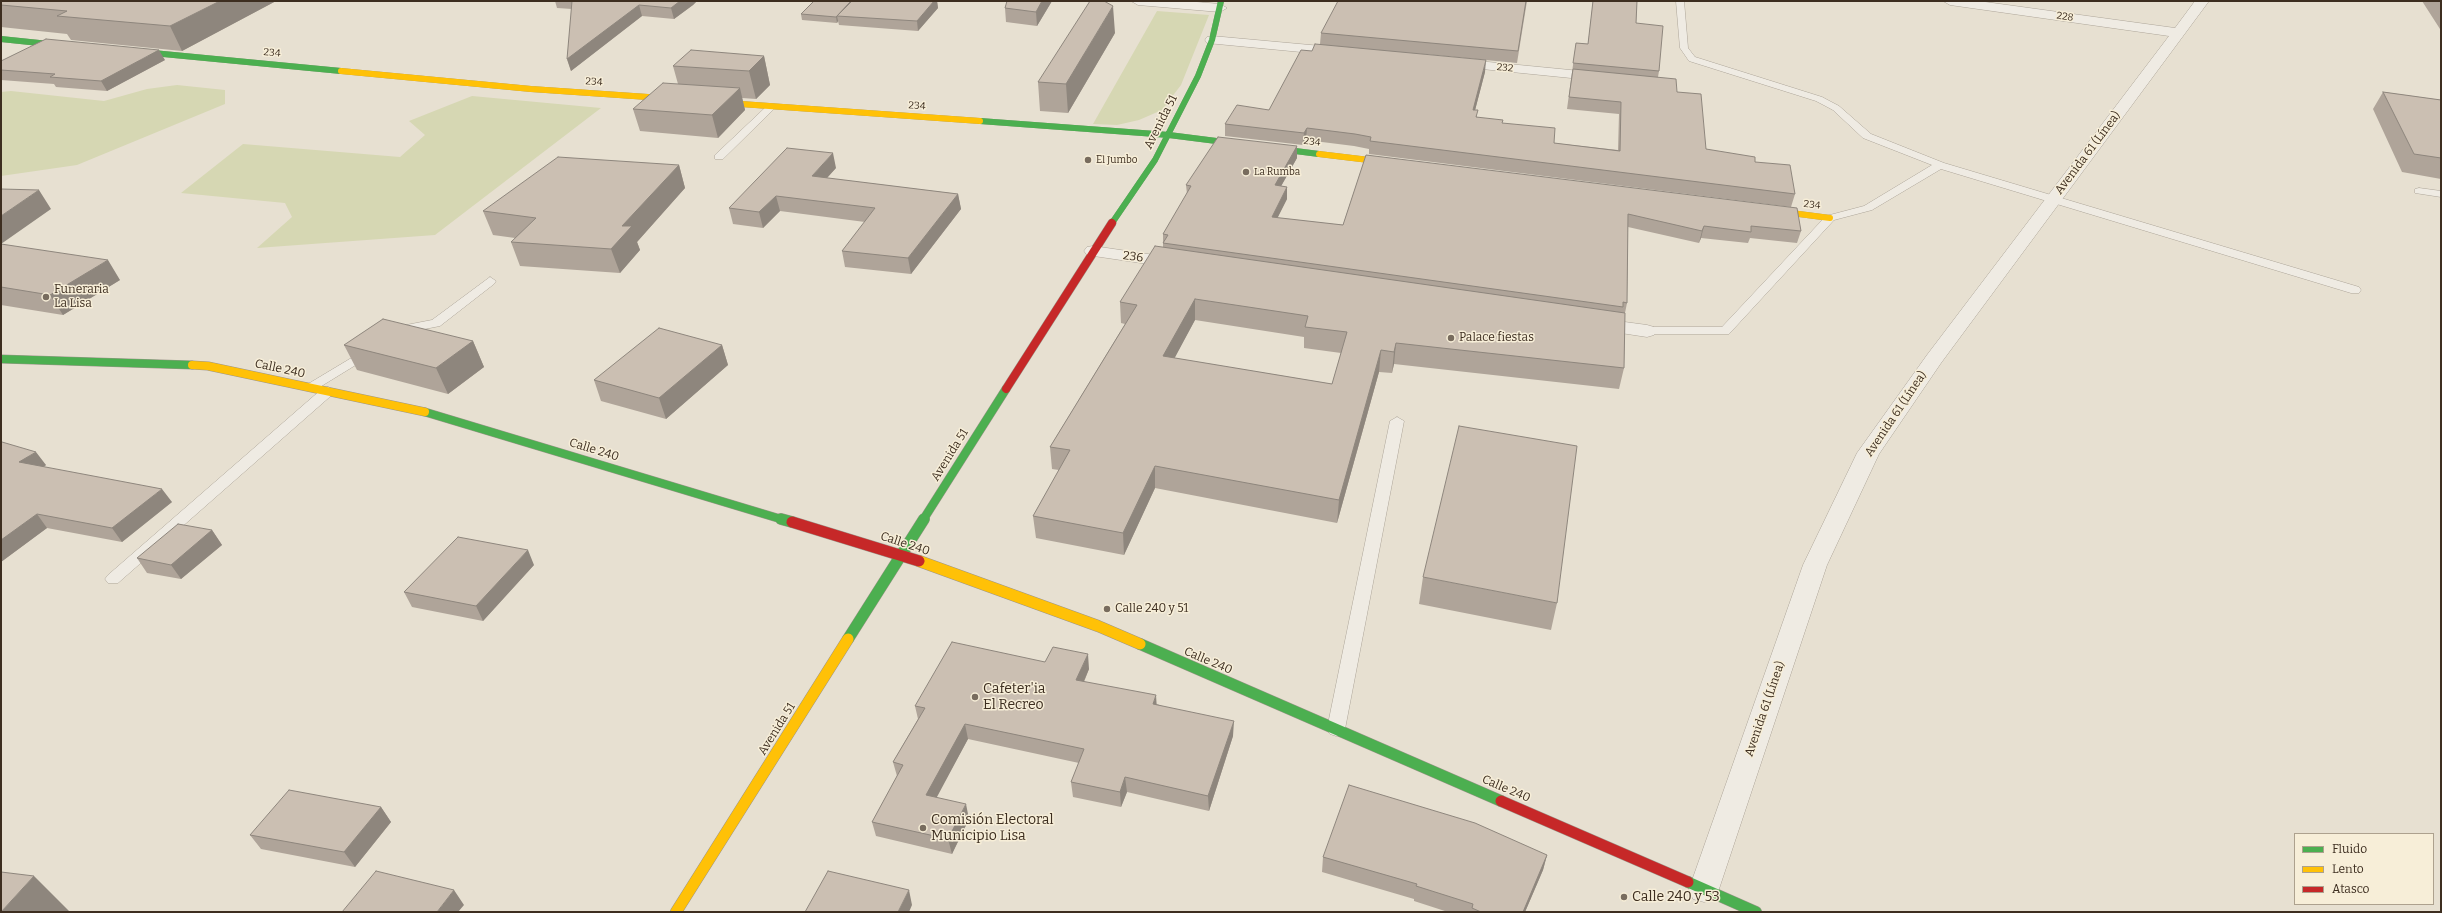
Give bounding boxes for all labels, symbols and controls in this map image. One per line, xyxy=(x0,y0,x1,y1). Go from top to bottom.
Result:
street label: 228 xyxy=(2056,10,2074,24)
street label: 234 xyxy=(263,46,281,60)
street label: 232 xyxy=(1496,61,1514,75)
street label: 234 xyxy=(585,75,603,89)
street label: Avenida 51 xyxy=(1141,93,1181,151)
street label: 234 xyxy=(908,99,926,113)
street label: Avenida 61 (Línea) xyxy=(2052,109,2124,197)
street label: 234 xyxy=(1303,135,1321,149)
place label: El Jumbo xyxy=(1096,154,1138,166)
marker: El Jumbo xyxy=(1083,155,1093,165)
place label: La Rumba xyxy=(1254,166,1300,178)
marker: La Rumba xyxy=(1241,167,1251,177)
street label: 234 xyxy=(1803,198,1821,212)
street label: 236 xyxy=(1122,248,1144,266)
place label: Funeraria La Lisa xyxy=(54,283,109,311)
marker: Funeraria La Lisa xyxy=(41,292,51,302)
place label: Palace fiestas xyxy=(1459,331,1534,345)
marker: Palace fiestas xyxy=(1446,333,1456,343)
street label: Calle 240 xyxy=(253,357,307,381)
street label: Avenida 61 (Línea) xyxy=(1862,369,1930,459)
street label: Avenida 51 xyxy=(928,426,972,484)
street label: Calle 240 xyxy=(567,436,621,464)
street label: Calle 240 xyxy=(878,529,932,559)
place label: Calle 240 y 51 xyxy=(1115,602,1188,616)
marker: Calle 240 y 51 xyxy=(1102,604,1112,614)
street label: Calle 240 xyxy=(1182,644,1234,678)
street label: Avenida 61 (Línea) xyxy=(1742,659,1788,759)
place label: Cafeter'ia El Recreo xyxy=(983,681,1045,714)
marker: Cafeter'ia El Recreo xyxy=(970,692,980,702)
street label: Avenida 51 xyxy=(755,700,799,758)
street label: Calle 240 xyxy=(1480,772,1532,806)
place label: Comisión Electoral Municipio Lisa xyxy=(931,812,1054,844)
marker: Comisión Electoral Municipio Lisa xyxy=(918,823,928,833)
legend xyxy=(2294,833,2434,905)
text: Fluido xyxy=(2332,842,2367,856)
text: Lento xyxy=(2332,862,2364,876)
text: Atasco xyxy=(2332,882,2370,896)
place label: Calle 240 y 53 xyxy=(1632,889,1720,905)
marker: Calle 240 y 53 xyxy=(1619,892,1629,902)

